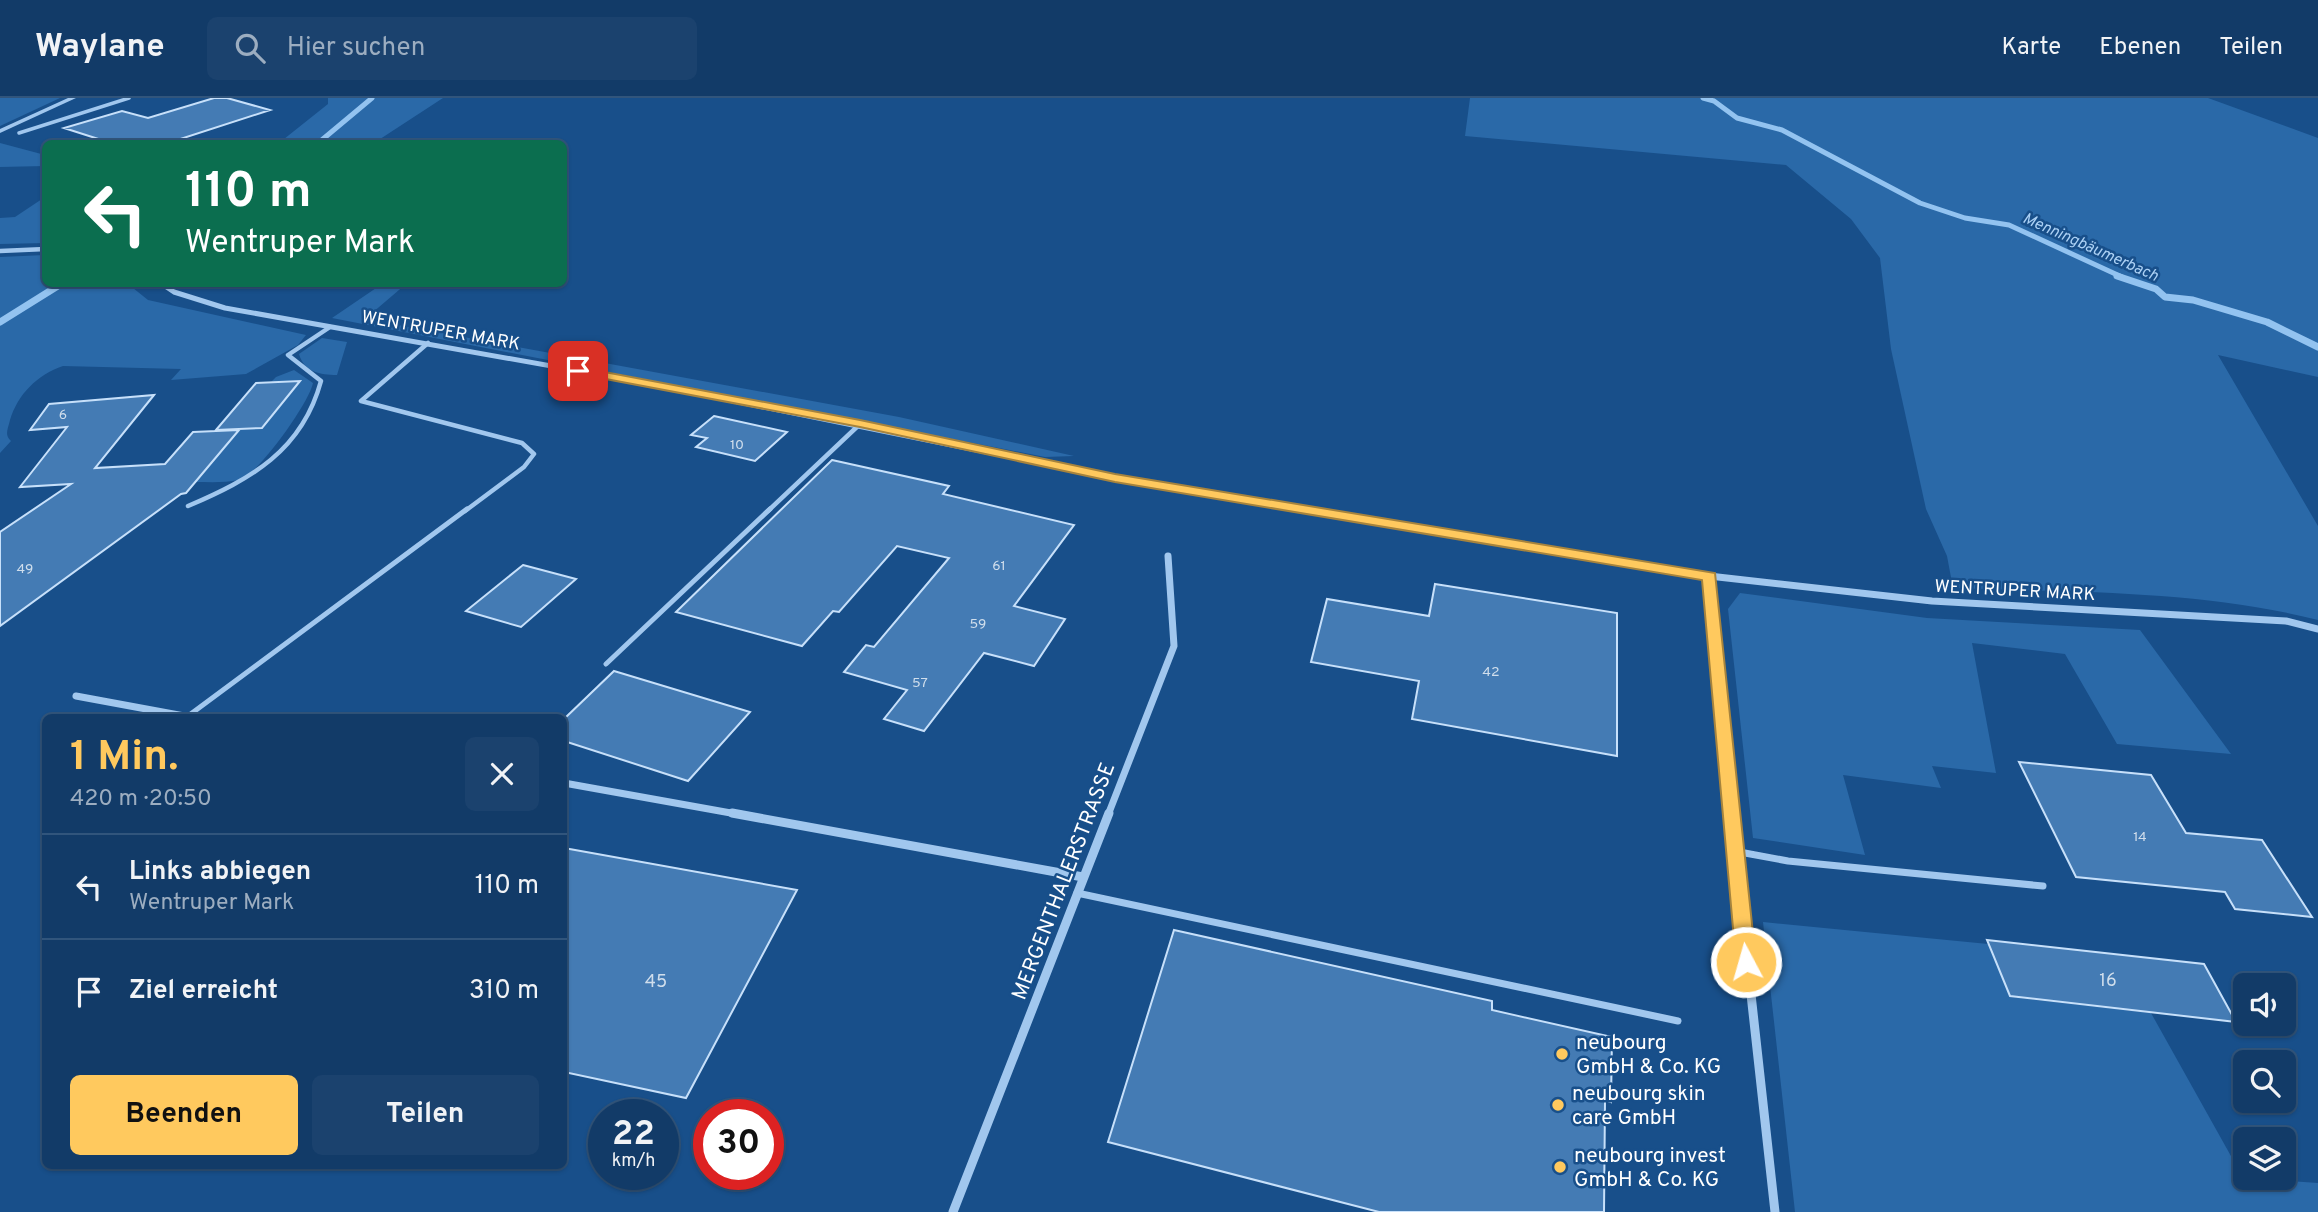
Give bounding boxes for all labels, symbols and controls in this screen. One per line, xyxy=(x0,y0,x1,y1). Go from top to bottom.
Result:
search box xyxy=(207,17,697,80)
text: Waylane xyxy=(35,27,165,69)
icon: search xyxy=(231,29,269,67)
text: Hier suchen xyxy=(287,32,425,65)
text: Karte xyxy=(2001,33,2061,63)
text: Ebenen xyxy=(2099,33,2181,63)
text: Teilen xyxy=(2219,33,2283,63)
text: 110 m xyxy=(185,163,312,225)
icon: left xyxy=(70,168,161,259)
water label: Menningbäumerbach xyxy=(2019,209,2161,287)
text: Wentruper Mark xyxy=(185,224,415,264)
street label: WENTRUPER MARK xyxy=(359,306,522,357)
pin xyxy=(548,341,608,401)
icon: arrive xyxy=(559,352,597,390)
house number: 6 xyxy=(59,407,67,424)
house number: 10 xyxy=(730,437,744,454)
house number: 61 xyxy=(992,558,1006,575)
house number: 49 xyxy=(17,561,33,578)
street label: WENTRUPER MARK xyxy=(1934,576,2096,607)
house number: 59 xyxy=(970,616,986,633)
house number: 42 xyxy=(1482,664,1500,681)
house number: 57 xyxy=(912,675,928,692)
text: 1 Min. xyxy=(70,732,179,785)
button: close xyxy=(465,737,539,811)
street label: MERGENTHALERSTRASSE xyxy=(1007,759,1122,1004)
text: 420 m · 20:50 xyxy=(70,785,212,814)
house number: 14 xyxy=(2133,829,2147,846)
text: Links abbiegen xyxy=(129,856,311,889)
icon: left xyxy=(70,868,108,906)
text: 110 m xyxy=(475,870,539,903)
text: Wentruper Mark xyxy=(129,889,294,918)
position arrow xyxy=(1709,925,1783,999)
house number: 16 xyxy=(2099,970,2117,993)
house number: 45 xyxy=(645,971,667,994)
icon: arrive xyxy=(70,973,108,1011)
map controls xyxy=(2233,973,2296,1190)
button: sound xyxy=(2233,973,2296,1036)
text: Ziel erreicht xyxy=(129,975,278,1008)
text: 310 m xyxy=(469,975,539,1008)
place label: neubourg GmbH & Co. KG xyxy=(1576,1030,1721,1081)
marker: neubourg GmbH & Co. KG xyxy=(1554,1046,1570,1062)
button: search xyxy=(2233,1050,2296,1113)
button: Beenden xyxy=(70,1075,298,1155)
button: Teilen xyxy=(312,1075,539,1155)
place label: neubourg skin care GmbH xyxy=(1572,1081,1706,1132)
marker: neubourg skin care GmbH xyxy=(1550,1097,1566,1113)
speed limit sign: 30 xyxy=(693,1099,784,1190)
text: 22 xyxy=(612,1113,655,1157)
button: layers xyxy=(2233,1127,2296,1190)
place label: neubourg invest GmbH & Co. KG xyxy=(1574,1143,1726,1194)
text: km/h xyxy=(612,1150,655,1173)
marker: neubourg invest GmbH & Co. KG xyxy=(1552,1159,1568,1175)

